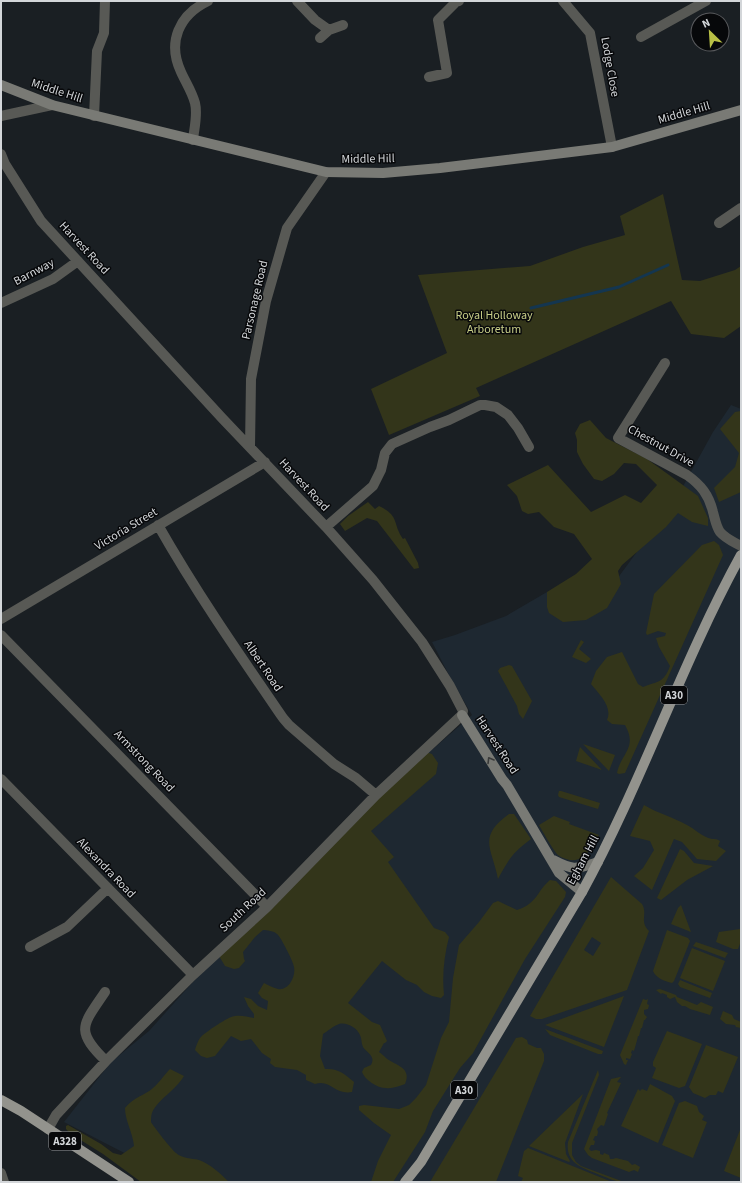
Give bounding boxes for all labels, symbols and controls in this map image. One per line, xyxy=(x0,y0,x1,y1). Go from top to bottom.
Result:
north arrow xyxy=(690,12,730,52)
text: N xyxy=(699,15,712,32)
street label: Lodge Close xyxy=(596,36,624,98)
street label: Middle Hill xyxy=(29,75,85,107)
street label: Middle Hill xyxy=(656,97,712,129)
street label: Middle Hill xyxy=(341,150,395,168)
street label: Harvest Road xyxy=(55,218,113,278)
street label: Barnway xyxy=(11,254,58,290)
street label: Parsonage Road xyxy=(238,259,272,341)
park label: Royal Holloway Arboretum xyxy=(455,307,533,338)
street label: Chestnut Drive xyxy=(625,421,697,471)
street label: Harvest Road xyxy=(275,455,333,515)
street label: Victoria Street xyxy=(91,504,161,554)
street label: Albert Road xyxy=(240,637,286,695)
road number: A30 xyxy=(661,686,687,704)
street label: Harvest Road xyxy=(472,712,522,778)
street label: Armstrong Road xyxy=(110,726,178,796)
one-way arrow xyxy=(488,757,495,764)
street label: Egham Hill xyxy=(563,832,603,888)
street label: Alexandra Road xyxy=(73,834,139,902)
street label: South Road xyxy=(216,884,270,936)
road number: A30 xyxy=(451,1081,477,1099)
road number: A328 xyxy=(49,1132,81,1150)

